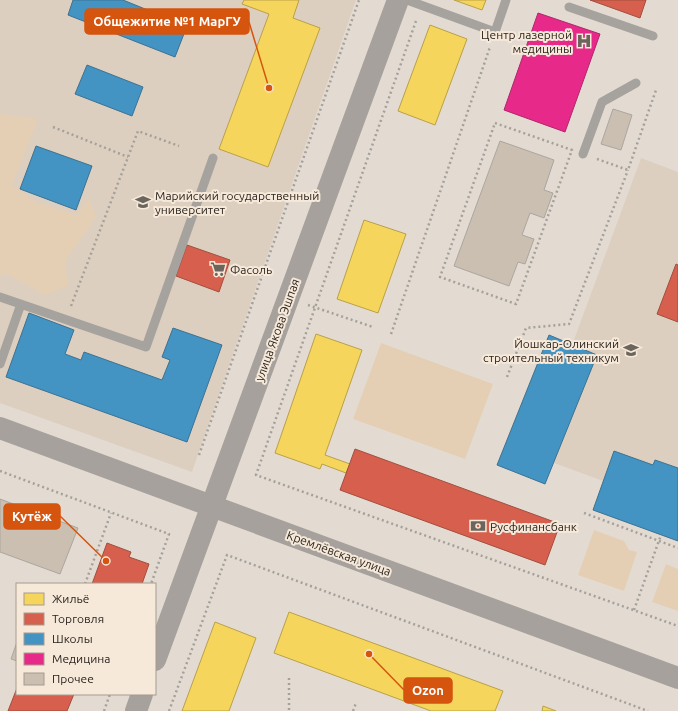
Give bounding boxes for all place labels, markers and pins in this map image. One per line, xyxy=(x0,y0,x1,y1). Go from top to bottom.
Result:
callout: Общежитие №1 МарГУ xyxy=(85,9,249,34)
place label: Центр лазерной медицины xyxy=(481,28,572,55)
hospital icon: Центр лазерной медицины xyxy=(575,32,593,50)
place label: Марийский государственный университет xyxy=(155,189,319,216)
school or university icon: Марийский государственный университет xyxy=(134,193,152,211)
supermarket icon: Фасоль xyxy=(209,260,227,278)
place label: Фасоль xyxy=(230,263,272,276)
place label: Йошкар-Олинский строительный техникум xyxy=(483,337,619,364)
school or university icon: Йошкар-Олинский строительный техникум xyxy=(622,341,640,359)
callout: Кутёж xyxy=(4,504,60,529)
bank icon: Русфинансбанк xyxy=(469,517,487,535)
place label: Русфинансбанк xyxy=(490,520,577,533)
callout: Ozon xyxy=(404,678,452,703)

